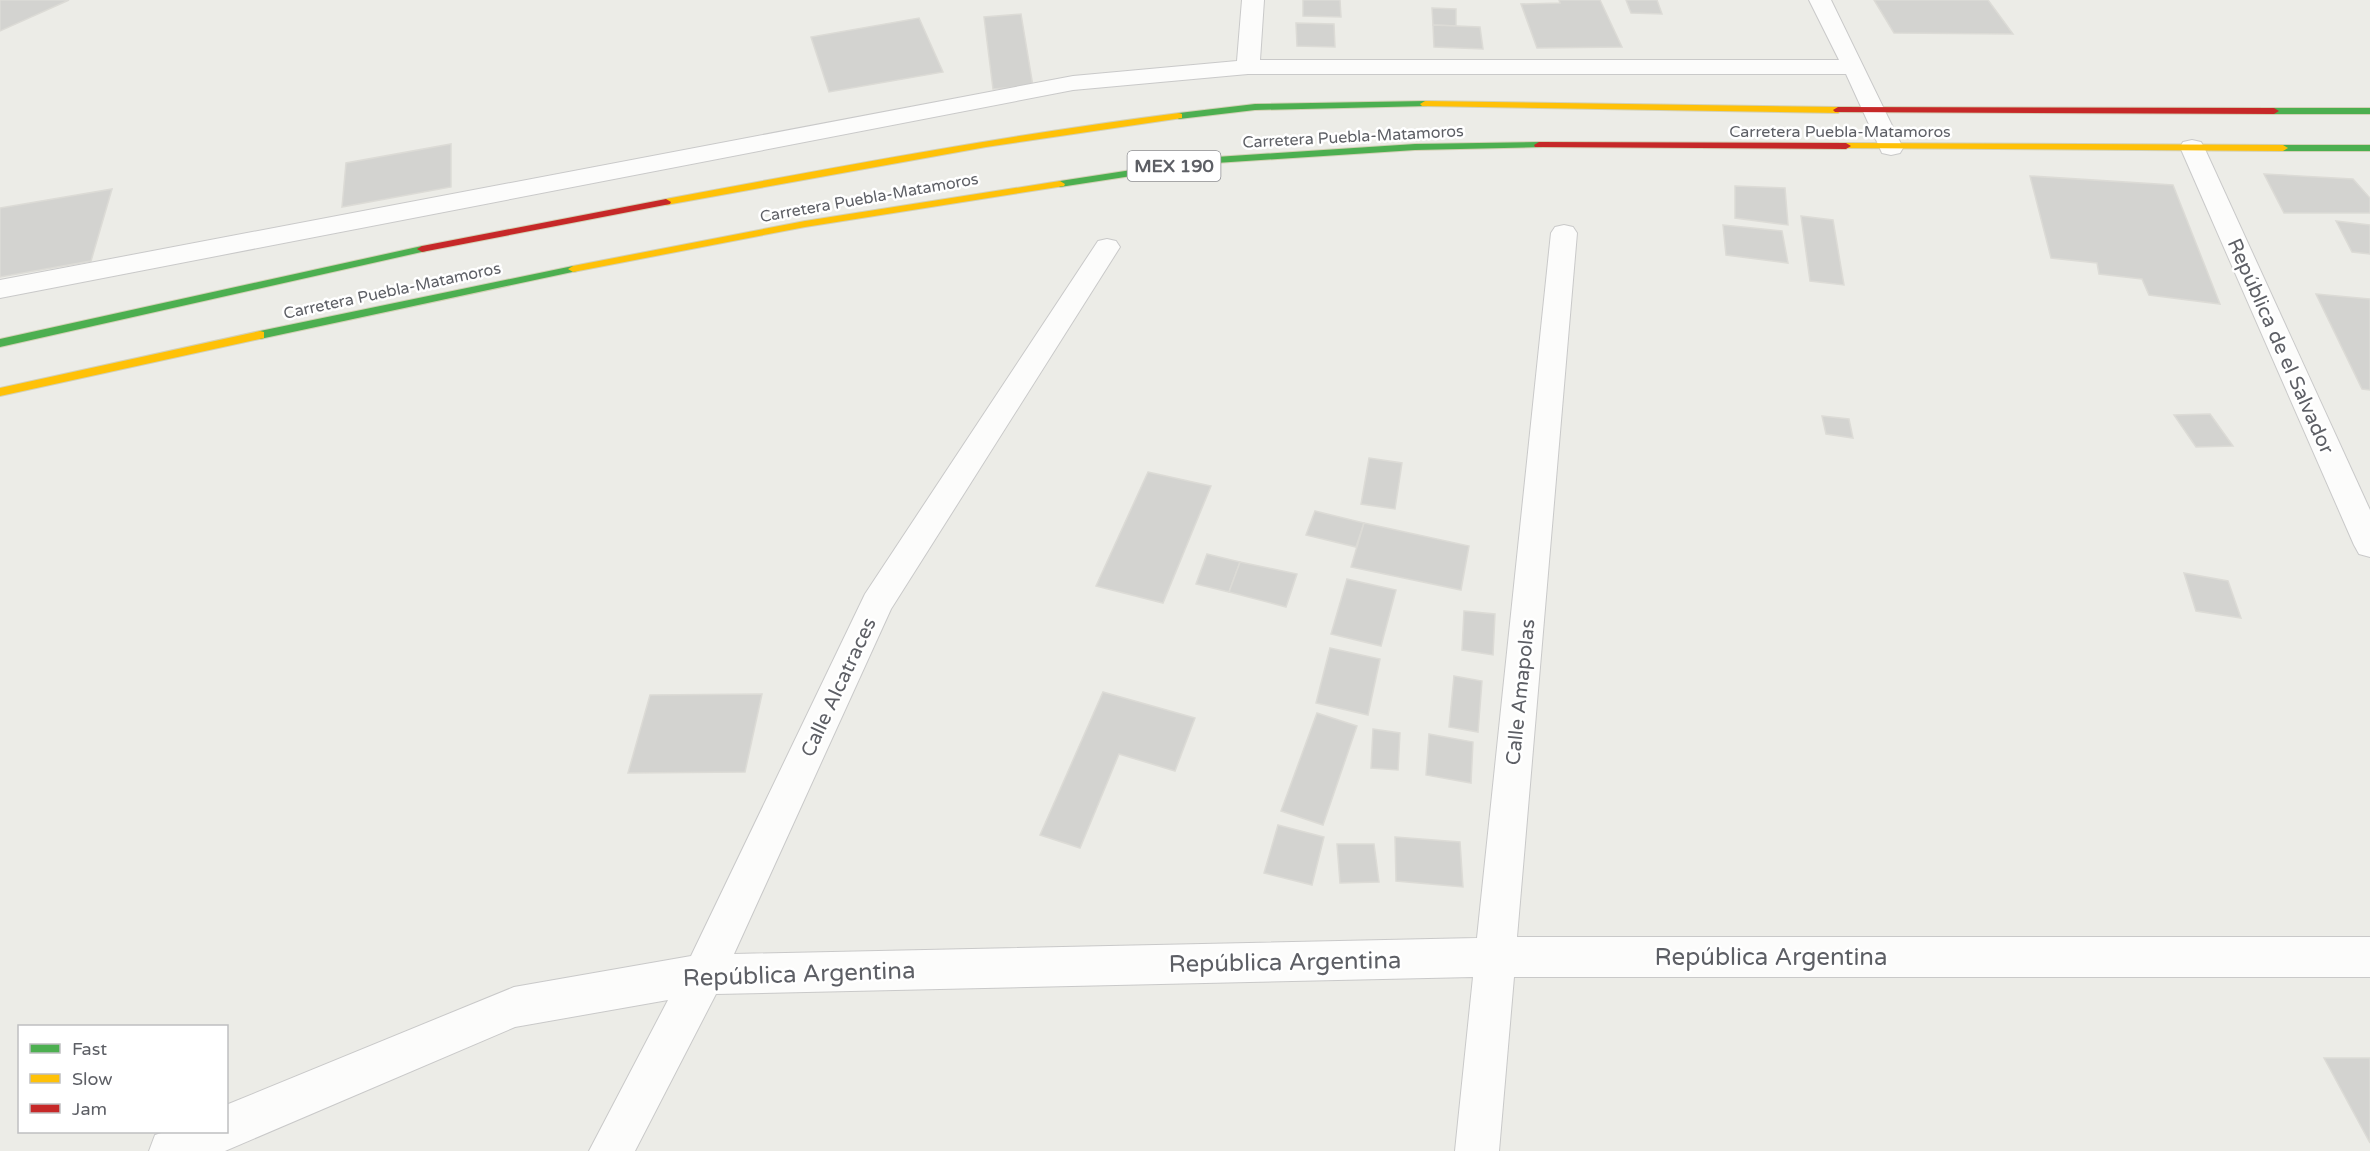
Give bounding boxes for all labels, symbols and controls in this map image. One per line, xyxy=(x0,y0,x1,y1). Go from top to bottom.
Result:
street label: Carretera Puebla-Matamoros xyxy=(1242,121,1464,153)
street label: Carretera Puebla-Matamoros xyxy=(1729,122,1951,142)
road number: MEX 190 xyxy=(1128,151,1220,181)
street label: Carretera Puebla-Matamoros xyxy=(758,169,980,227)
street label: República de el Salvador xyxy=(2222,235,2339,458)
street label: Carretera Puebla-Matamoros xyxy=(282,258,503,324)
street label: Calle Alcatraces xyxy=(796,614,882,761)
street label: Calle Amapolas xyxy=(1501,618,1541,766)
street label: República Argentina xyxy=(1655,943,1887,972)
street label: República Argentina xyxy=(1168,946,1402,979)
street label: República Argentina xyxy=(682,956,916,993)
legend xyxy=(18,1025,228,1133)
text: Fast xyxy=(72,1038,107,1060)
text: Slow xyxy=(72,1068,113,1090)
text: Jam xyxy=(72,1098,107,1120)

